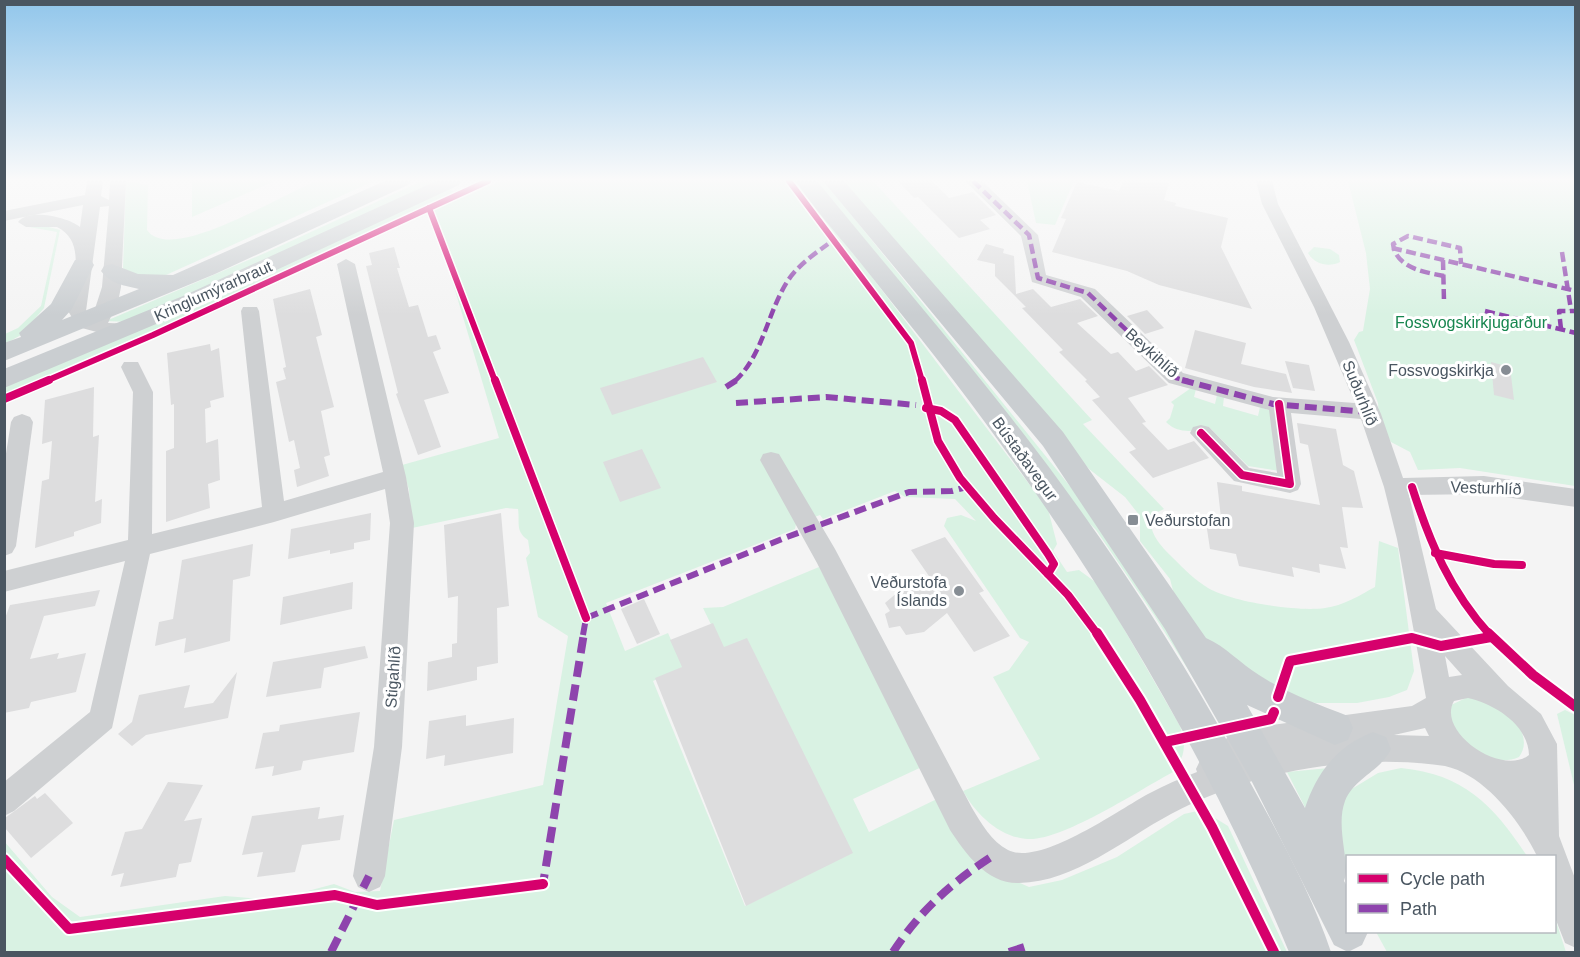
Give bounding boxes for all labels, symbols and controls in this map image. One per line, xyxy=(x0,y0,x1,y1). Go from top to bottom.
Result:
street label: Kringlumýrarbraut xyxy=(151,257,275,325)
park label: Fossvogskirkjugarður xyxy=(1395,314,1548,331)
street label: Beykihlíð xyxy=(1122,325,1182,381)
street label: Suðurhlíð xyxy=(1339,358,1381,428)
place label: Fossvogskirkja xyxy=(1388,362,1494,379)
marker: Fossvogskirkja xyxy=(1499,363,1513,377)
street label: Bústaðavegur xyxy=(989,414,1061,504)
street label: Vesturhlíð xyxy=(1450,478,1522,498)
place label: Veðurstofan xyxy=(1145,512,1230,529)
marker: Veðurstofan xyxy=(1126,513,1140,527)
place label: Veðurstofa Íslands xyxy=(871,574,947,609)
marker: Veðurstofa Íslands xyxy=(952,584,966,598)
street label: Stigahlíð xyxy=(382,645,404,709)
legend xyxy=(1346,855,1556,933)
text: Cycle path xyxy=(1400,869,1485,889)
text: Path xyxy=(1400,899,1437,919)

